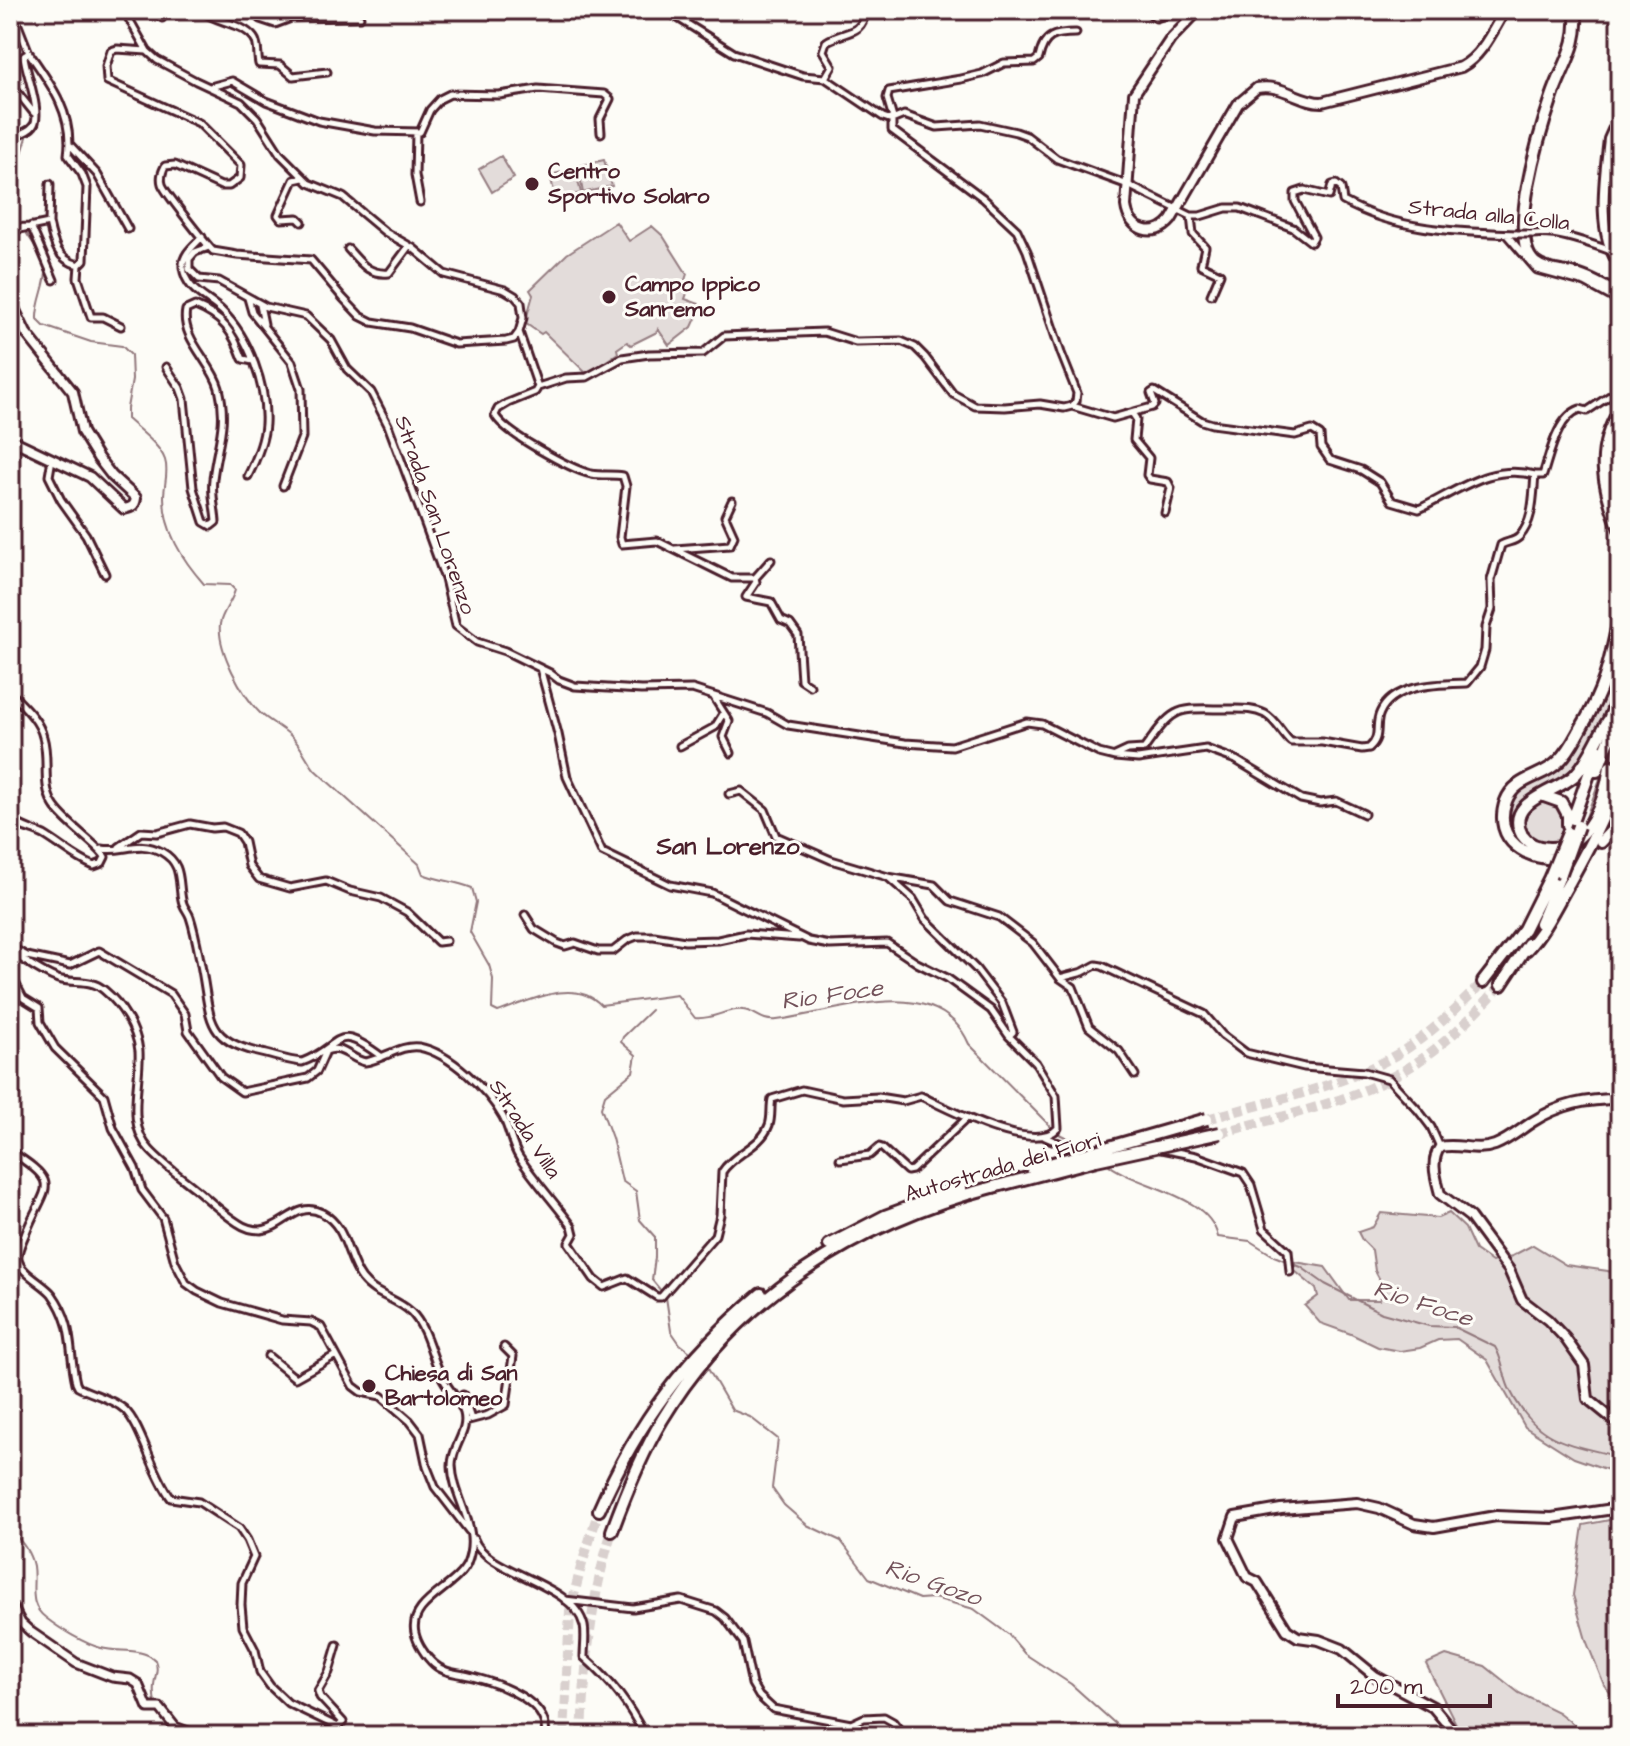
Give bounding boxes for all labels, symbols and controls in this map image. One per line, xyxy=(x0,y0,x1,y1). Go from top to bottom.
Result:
place label: Centro Sportivo Solaro xyxy=(547,156,710,212)
marker: Centro Sportivo Solaro xyxy=(523,175,541,193)
street label: Strada alla Colla xyxy=(1407,191,1571,239)
place label: Campo Ippico Sanremo xyxy=(624,269,760,325)
marker: Campo Ippico Sanremo xyxy=(600,288,618,306)
street label: Strada San Lorenzo xyxy=(386,411,484,619)
district label: San Lorenzo xyxy=(656,830,800,864)
water label: Rio Foce xyxy=(779,971,886,1019)
street label: Strada Villa xyxy=(481,1073,569,1185)
street label: Autostrada dei Fiori xyxy=(901,1124,1105,1210)
water label: Rio Foce xyxy=(1369,1272,1478,1336)
place label: Chiesa di San Bartolomeo xyxy=(385,1358,518,1414)
marker: Chiesa di San Bartolomeo xyxy=(360,1377,378,1395)
water label: Rio Gozo xyxy=(880,1551,987,1616)
scale bar xyxy=(1338,1658,1490,1708)
text: 200 m xyxy=(1350,1670,1423,1704)

